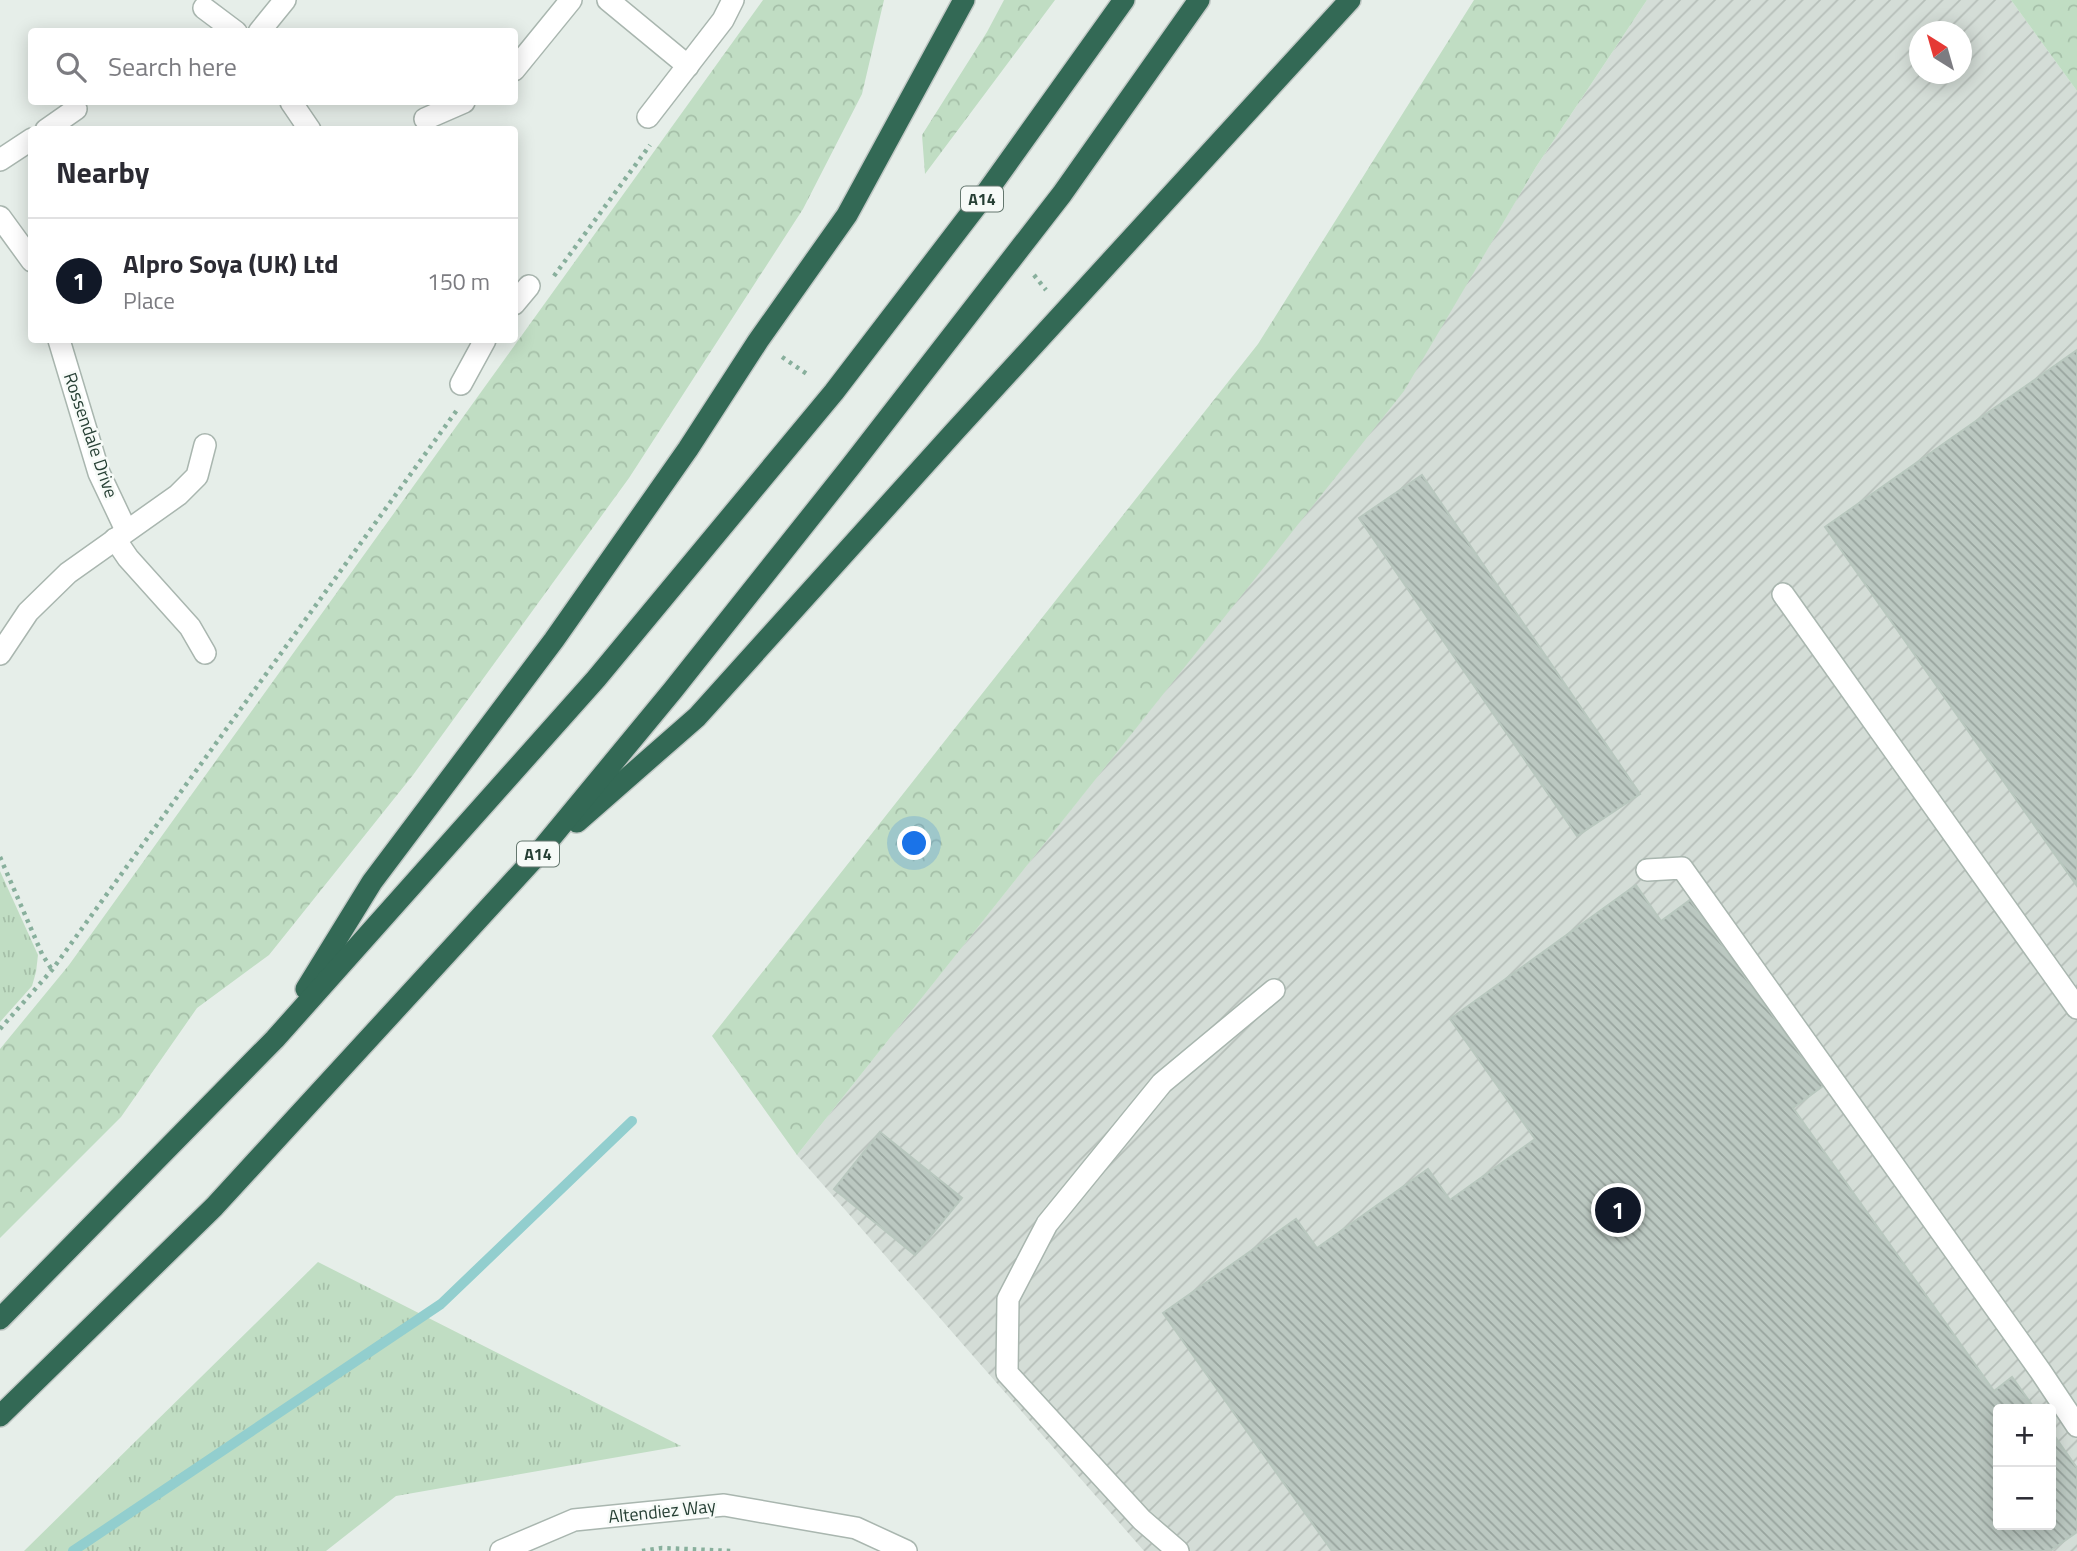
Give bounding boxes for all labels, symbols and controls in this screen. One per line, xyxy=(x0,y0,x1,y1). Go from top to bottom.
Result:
north arrow xyxy=(1909,21,1972,84)
search box xyxy=(28,28,518,105)
text: Search here xyxy=(108,47,237,86)
icon: search xyxy=(52,48,90,86)
text: Nearby xyxy=(56,149,149,195)
road number: A14 xyxy=(961,186,1003,211)
text: Alpro Soya (UK) Ltd xyxy=(123,244,338,283)
text: 1 xyxy=(73,264,85,299)
text: 150 m xyxy=(427,264,490,299)
text: Place xyxy=(123,283,175,318)
street label: Rossendale Drive xyxy=(57,369,125,501)
your location xyxy=(897,826,931,860)
road number: A14 xyxy=(517,842,559,866)
pin: 1 xyxy=(1595,1184,1641,1236)
map controls xyxy=(1993,1404,2056,1530)
button: + xyxy=(1993,1404,2056,1467)
button: − xyxy=(1993,1467,2056,1530)
street label: Altendiez Way xyxy=(607,1492,717,1530)

